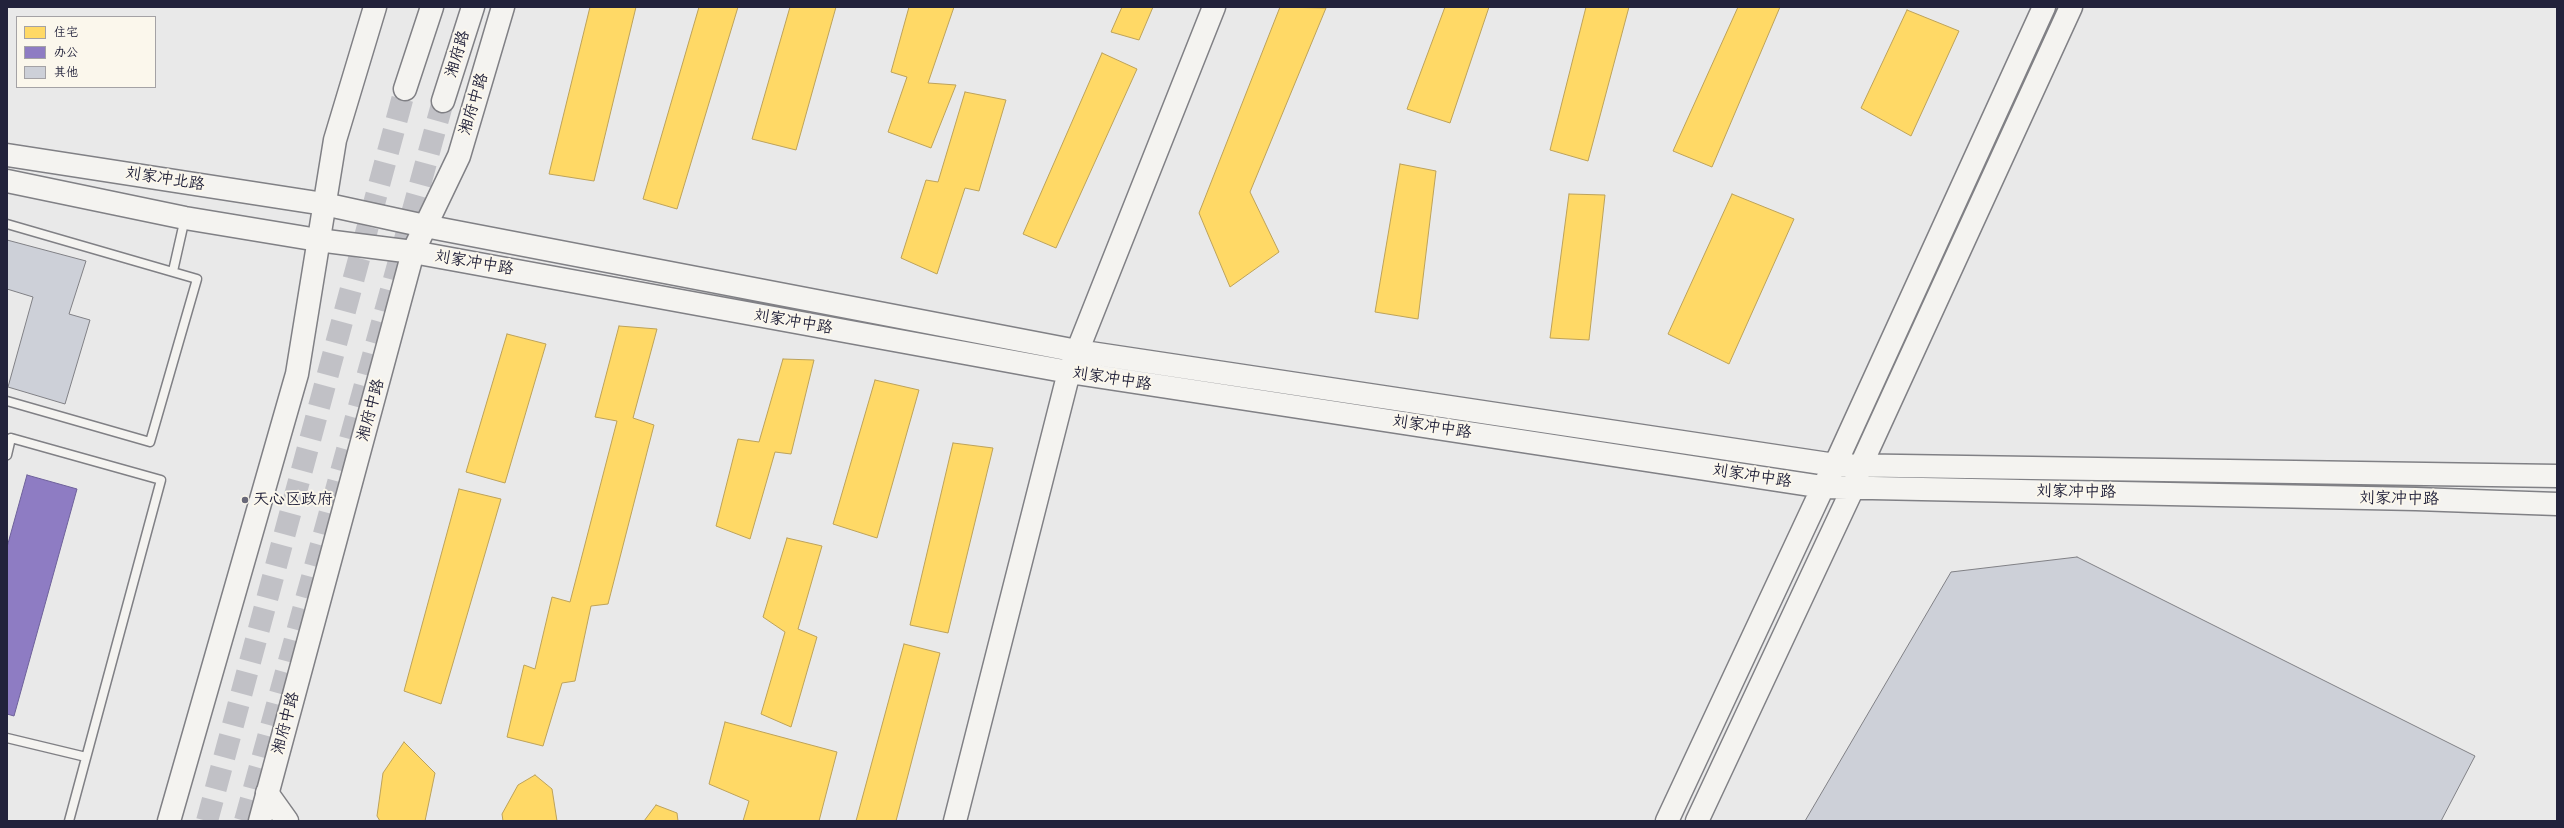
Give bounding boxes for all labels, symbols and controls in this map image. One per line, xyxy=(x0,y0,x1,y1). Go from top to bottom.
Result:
legend xyxy=(16,16,156,88)
text: 住宅 xyxy=(54,24,78,40)
street label: 湘府路 xyxy=(442,28,474,80)
text: 办公 xyxy=(54,44,78,60)
text: 其他 xyxy=(54,64,78,80)
street label: 湘府中路 xyxy=(455,71,493,137)
street label: 刘家冲北路 xyxy=(124,163,206,195)
street label: 刘家冲中路 xyxy=(433,247,515,279)
street label: 刘家冲中路 xyxy=(752,306,834,338)
street label: 刘家冲中路 xyxy=(1071,363,1153,395)
street label: 湘府中路 xyxy=(353,377,389,443)
street label: 刘家冲中路 xyxy=(1391,411,1473,443)
street label: 刘家冲中路 xyxy=(1711,460,1793,492)
street label: 刘家冲中路 xyxy=(2036,482,2116,502)
street label: 刘家冲中路 xyxy=(2359,489,2439,509)
place label: 天心区政府 xyxy=(253,490,333,510)
marker: 天心区政府 xyxy=(240,495,250,505)
street label: 湘府中路 xyxy=(268,690,304,756)

